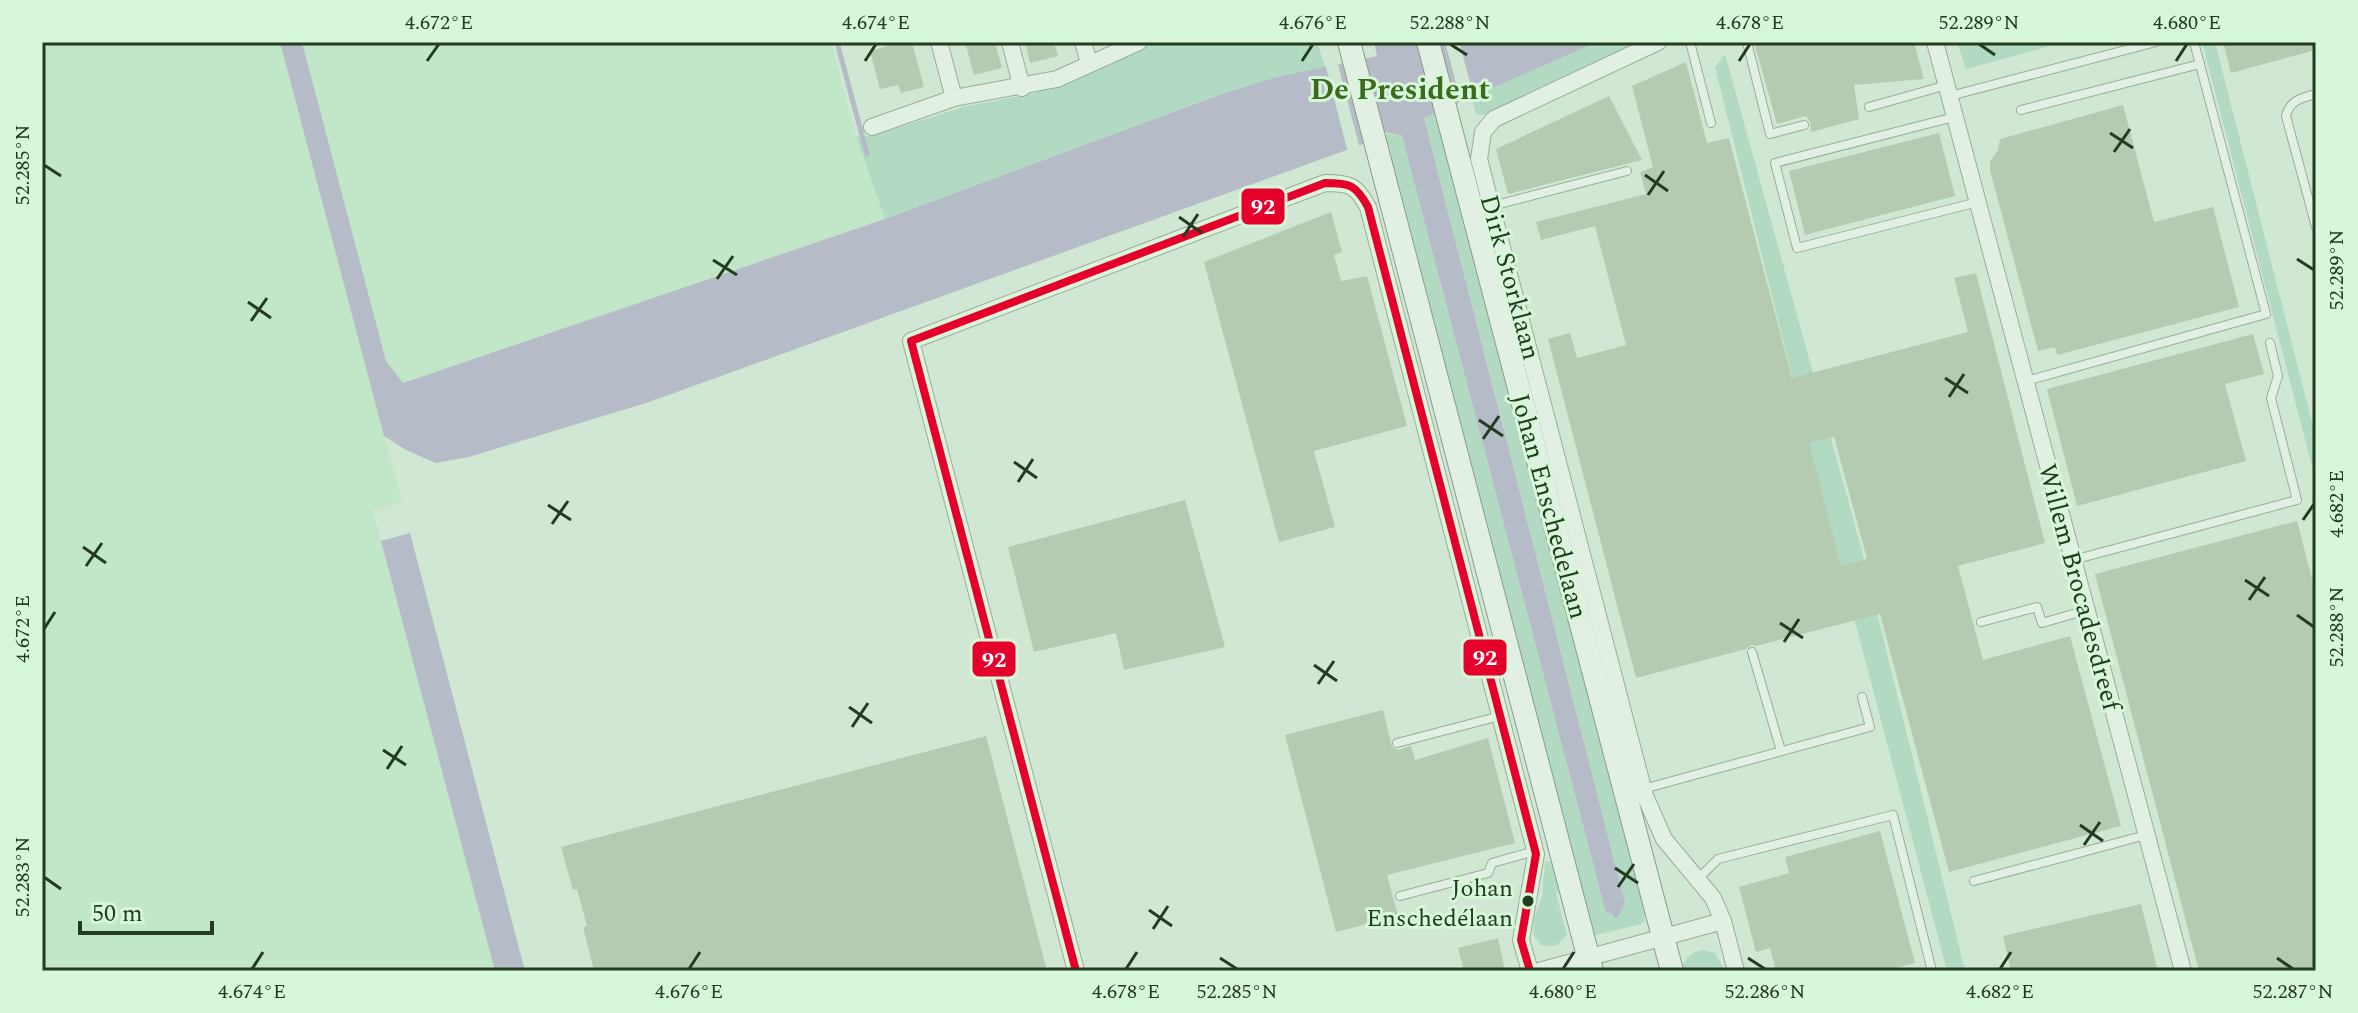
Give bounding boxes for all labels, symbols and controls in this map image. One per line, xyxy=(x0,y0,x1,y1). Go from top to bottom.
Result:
text: 4.672°E xyxy=(405,8,473,38)
text: 4.674°E xyxy=(842,8,910,38)
text: 4.676°E xyxy=(1279,8,1347,38)
text: 52.288°N xyxy=(1410,8,1490,38)
text: 4.678°E xyxy=(1716,8,1784,38)
text: 52.289°N xyxy=(1939,8,2019,38)
text: 4.680°E xyxy=(2153,8,2221,38)
district label: De President xyxy=(1310,67,1490,113)
text: 52.285°N xyxy=(8,125,38,205)
line badge: 92 xyxy=(1240,187,1286,226)
street label: Dirk Storklaan xyxy=(1469,190,1551,364)
text: 92 xyxy=(1251,191,1275,224)
text: 52.289°N xyxy=(2322,230,2352,310)
street label: Johan Enschedelaan xyxy=(1500,389,1598,623)
street label: Willem Brocadesdreef xyxy=(2027,459,2132,717)
text: 4.682°E xyxy=(2322,470,2352,538)
text: 52.288°N xyxy=(2322,587,2352,667)
text: 4.672°E xyxy=(8,595,38,663)
line badge: 92 xyxy=(1462,638,1508,677)
line badge: 92 xyxy=(971,640,1017,678)
text: 92 xyxy=(1473,642,1497,675)
text: 92 xyxy=(982,644,1006,677)
text: 52.283°N xyxy=(8,837,38,917)
place label: Johan Enschedélaan xyxy=(1366,871,1513,937)
scale bar xyxy=(80,885,212,935)
marker: Johan Enschedélaan xyxy=(1520,893,1536,909)
text: 50 m xyxy=(92,896,143,932)
text: 4.674°E xyxy=(218,977,286,1007)
text: 4.676°E xyxy=(655,977,723,1007)
text: 4.678°E xyxy=(1092,977,1160,1007)
text: 52.285°N xyxy=(1197,977,1277,1007)
text: 4.680°E xyxy=(1529,977,1597,1007)
text: 52.286°N xyxy=(1725,977,1805,1007)
text: 4.682°E xyxy=(1966,977,2034,1007)
text: 52.287°N xyxy=(2253,977,2333,1007)

